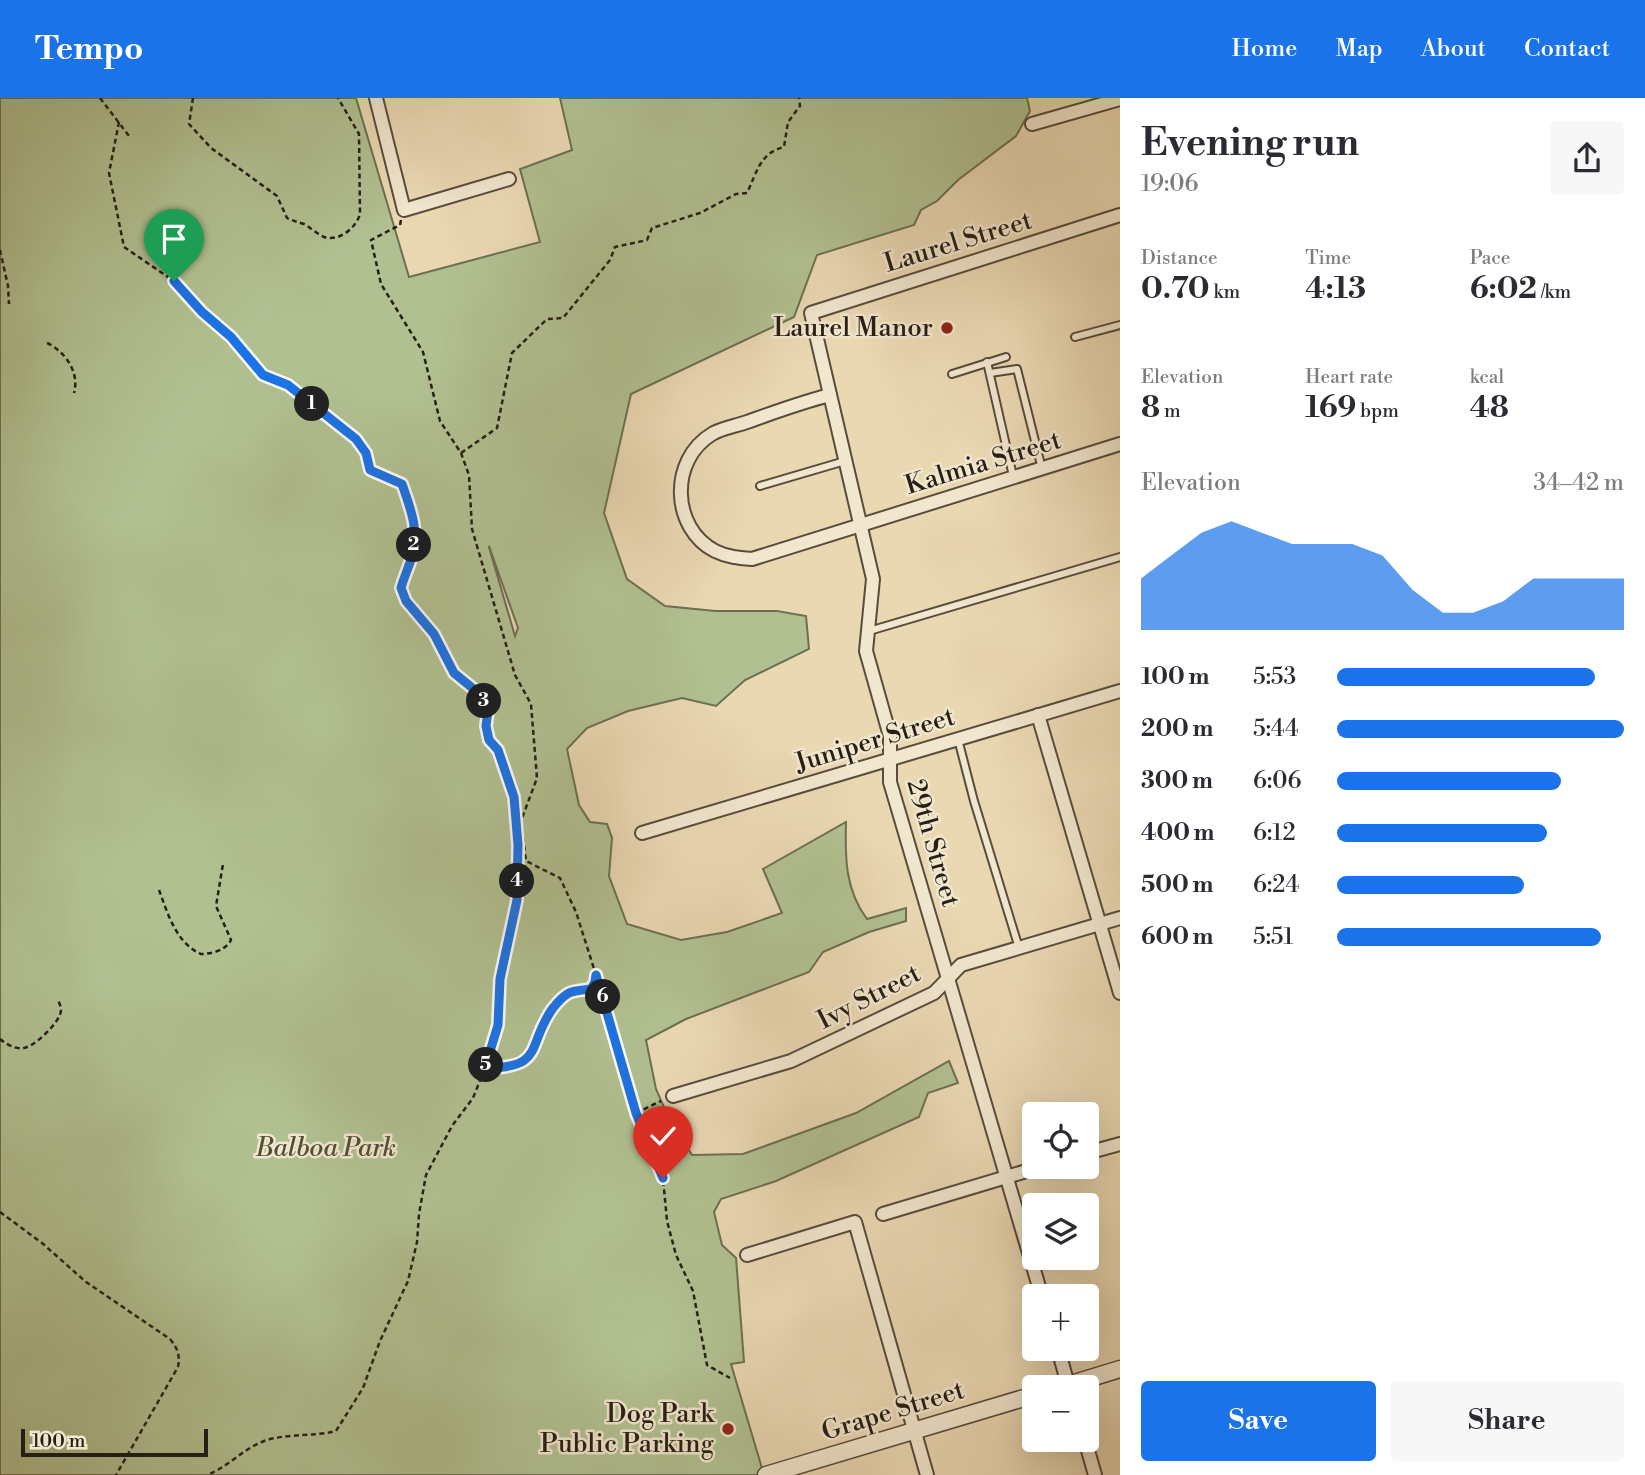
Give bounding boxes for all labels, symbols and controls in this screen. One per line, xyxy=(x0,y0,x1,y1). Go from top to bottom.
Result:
text: Tempo xyxy=(35,29,143,70)
text: Home xyxy=(1232,34,1297,64)
text: Map xyxy=(1335,34,1383,64)
text: About xyxy=(1421,34,1486,64)
text: Contact xyxy=(1524,34,1610,64)
text: Evening run xyxy=(1141,120,1359,167)
button: share xyxy=(1550,121,1624,195)
text: 19:06 xyxy=(1141,170,1198,198)
street label: Laurel Street xyxy=(880,204,1036,280)
pin xyxy=(144,209,204,281)
icon: arrive xyxy=(155,220,193,258)
text: Distance xyxy=(1141,246,1218,270)
text: Time xyxy=(1305,246,1351,270)
text: Pace xyxy=(1470,246,1510,270)
text: 0.70 xyxy=(1141,270,1210,308)
text: 4:13 xyxy=(1305,270,1366,308)
text: 6:02 xyxy=(1470,270,1537,308)
text: km xyxy=(1210,280,1240,304)
text: /km xyxy=(1537,280,1571,304)
place label: Laurel Manor xyxy=(773,312,933,344)
marker: Laurel Manor xyxy=(939,320,955,336)
text: Elevation xyxy=(1141,365,1223,389)
text: Heart rate xyxy=(1305,365,1393,389)
text: kcal xyxy=(1470,365,1504,389)
pin: 1 xyxy=(294,386,330,422)
text: 8 xyxy=(1141,389,1160,427)
text: 169 xyxy=(1305,389,1356,427)
text: 48 xyxy=(1470,389,1509,427)
text: 1 xyxy=(307,391,316,415)
text: m xyxy=(1160,399,1181,423)
text: bpm xyxy=(1356,399,1399,423)
street label: Kalmia Street xyxy=(901,424,1065,502)
text: Elevation xyxy=(1141,469,1241,497)
text: 34–42 m xyxy=(1533,469,1624,497)
pin: 2 xyxy=(396,528,432,562)
text: 2 xyxy=(408,532,419,556)
text: 100 m xyxy=(1141,663,1209,691)
text: 5:53 xyxy=(1253,663,1296,691)
pin: 3 xyxy=(466,684,502,718)
text: 3 xyxy=(478,688,489,712)
street label: Juniper Street xyxy=(790,701,959,780)
text: 200 m xyxy=(1141,715,1213,743)
text: 5:44 xyxy=(1253,715,1299,743)
text: 300 m xyxy=(1141,767,1213,795)
text: 6:06 xyxy=(1253,767,1301,795)
street label: 29th Street xyxy=(899,775,967,911)
text: 400 m xyxy=(1141,819,1214,847)
text: 6:12 xyxy=(1253,819,1296,847)
pin: 4 xyxy=(500,864,534,898)
text: 4 xyxy=(510,868,523,892)
text: 500 m xyxy=(1141,871,1213,899)
text: 6:24 xyxy=(1253,871,1299,899)
text: 600 m xyxy=(1141,923,1214,951)
text: 5:51 xyxy=(1253,923,1293,951)
street label: Ivy Street xyxy=(812,957,926,1037)
pin: 6 xyxy=(586,979,620,1014)
text: 6 xyxy=(597,984,608,1008)
pin: 5 xyxy=(468,1048,504,1082)
text: 5 xyxy=(480,1052,491,1076)
map controls xyxy=(1022,1102,1099,1452)
button: locate xyxy=(1022,1102,1099,1179)
pin xyxy=(633,1106,693,1178)
icon: check xyxy=(644,1117,682,1155)
park label: Balboa Park xyxy=(255,1132,396,1164)
button: layers xyxy=(1022,1193,1099,1270)
button: + xyxy=(1022,1284,1099,1361)
street label: Grape Street xyxy=(818,1374,968,1448)
button: − xyxy=(1022,1375,1099,1452)
button: Save xyxy=(1141,1381,1376,1461)
button: Share xyxy=(1390,1381,1624,1461)
place label: Dog Park Public Parking xyxy=(540,1398,715,1460)
marker: Dog Park Public Parking xyxy=(720,1421,736,1437)
scale bar xyxy=(21,1426,208,1458)
text: 100 m xyxy=(32,1429,85,1453)

